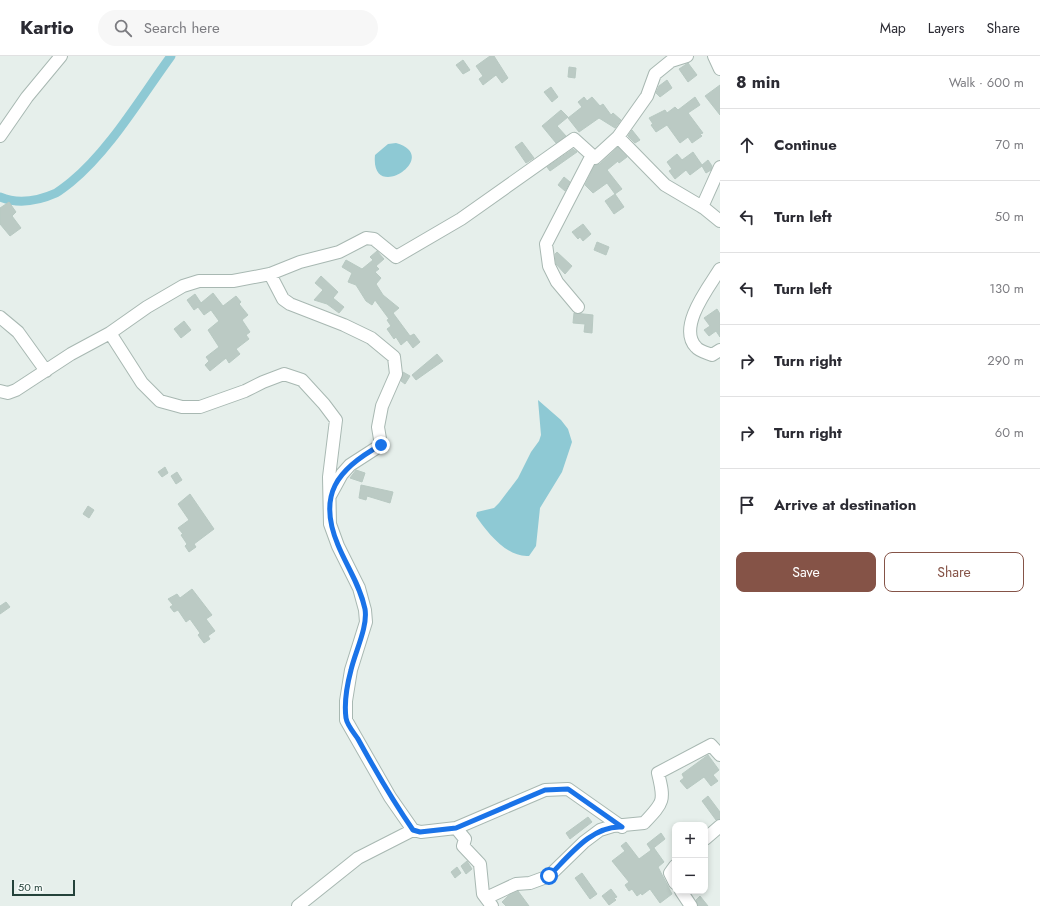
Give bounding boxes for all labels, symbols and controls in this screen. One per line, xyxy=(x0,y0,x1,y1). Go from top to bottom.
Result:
search box xyxy=(98,10,378,46)
text: Kartio xyxy=(20,14,74,41)
icon: search xyxy=(112,17,134,39)
text: Search here xyxy=(144,17,220,39)
text: Map xyxy=(880,18,906,38)
text: Layers xyxy=(928,18,964,38)
text: Share xyxy=(986,18,1020,38)
text: 8 min xyxy=(736,70,780,94)
text: Walk · 600 m xyxy=(949,73,1024,92)
icon: ahead xyxy=(736,134,758,156)
text: Continue xyxy=(774,134,837,156)
text: 70 m xyxy=(995,135,1024,154)
icon: left xyxy=(736,206,758,228)
text: Turn left xyxy=(774,206,832,228)
text: 50 m xyxy=(995,207,1024,226)
icon: left xyxy=(736,278,758,300)
text: Turn left xyxy=(774,278,832,300)
text: 130 m xyxy=(989,279,1024,298)
icon: right xyxy=(736,350,758,372)
text: Turn right xyxy=(774,350,842,372)
text: 290 m xyxy=(987,351,1024,370)
icon: right xyxy=(736,422,758,444)
text: Turn right xyxy=(774,422,842,444)
text: 60 m xyxy=(995,423,1024,442)
route end xyxy=(372,436,390,454)
icon: arrive xyxy=(736,494,758,516)
text: Arrive at destination xyxy=(774,494,916,516)
button: Save xyxy=(736,552,876,592)
button: Share xyxy=(884,552,1024,592)
map controls xyxy=(672,822,708,894)
button: + xyxy=(672,822,708,858)
button: − xyxy=(672,858,708,894)
route start xyxy=(540,867,558,885)
scale bar xyxy=(12,878,75,897)
text: 50 m xyxy=(18,879,43,895)

